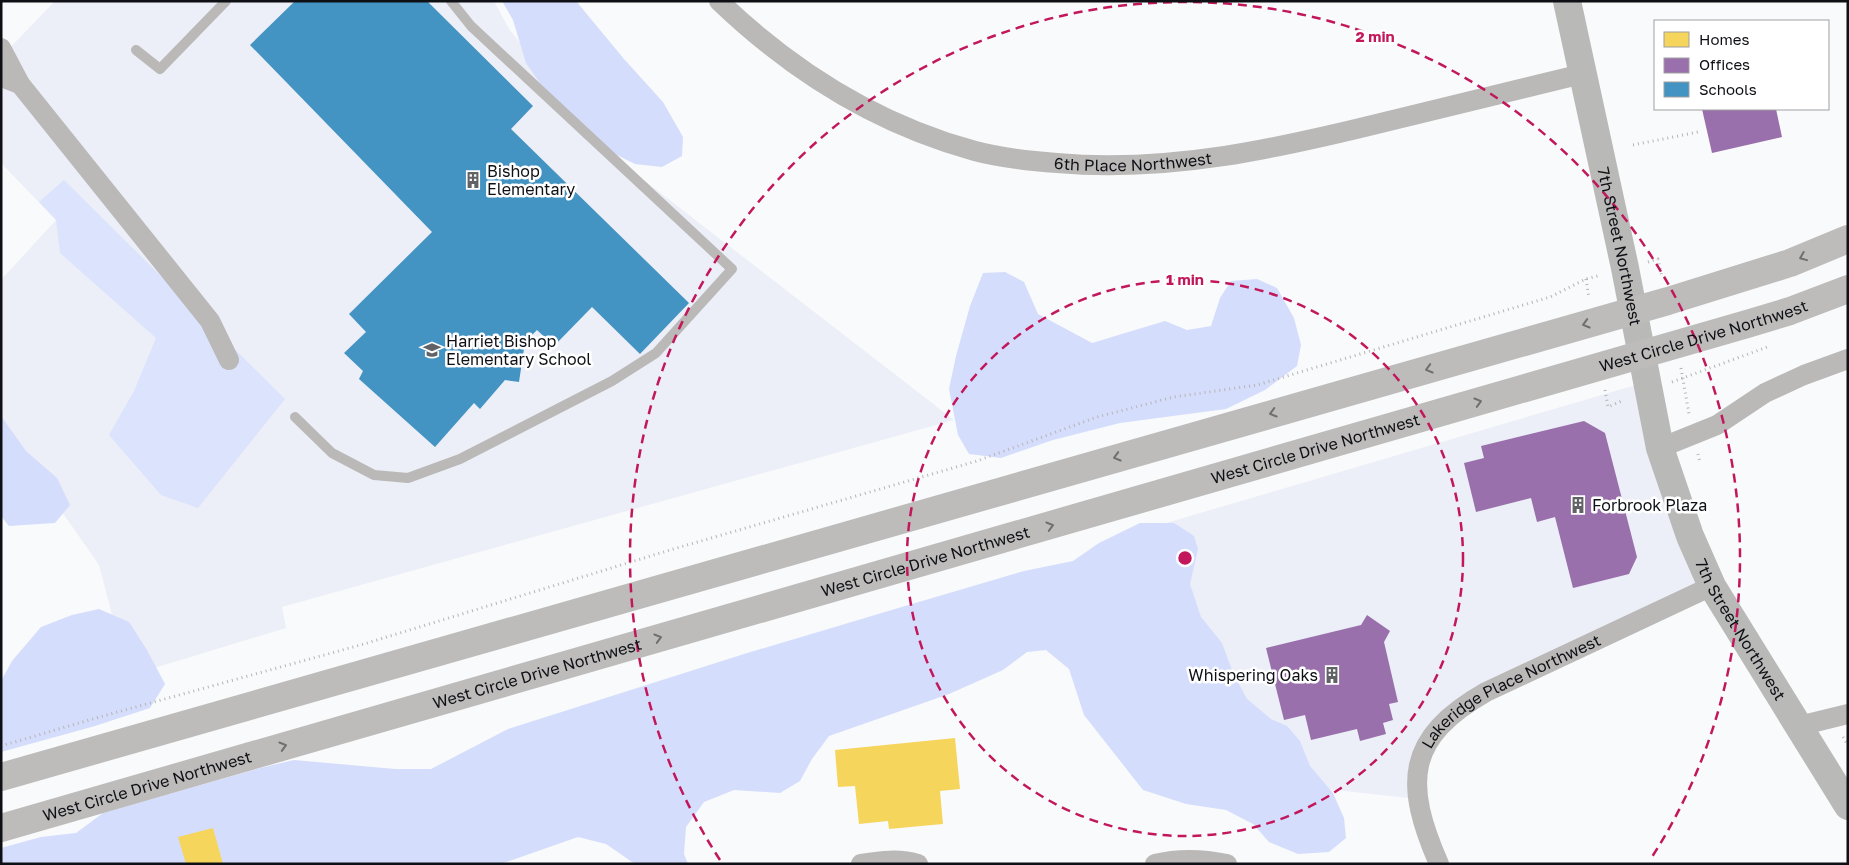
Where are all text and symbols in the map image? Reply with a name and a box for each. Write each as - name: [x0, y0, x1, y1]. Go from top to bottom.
- legend: [1654, 20, 1829, 110]
- text: 2 min: [1355, 27, 1395, 45]
- text: Homes: [1699, 30, 1749, 48]
- text: Offices: [1699, 55, 1750, 73]
- text: Schools: [1699, 80, 1757, 98]
- street label: 6th Place Northwest: [1053, 148, 1213, 175]
- place label: Bishop Elementary: [487, 161, 575, 199]
- street label: 7th Street Northwest: [1593, 165, 1646, 327]
- building icon: Bishop Elementary: [463, 170, 483, 190]
- one-way arrow: [1799, 251, 1808, 262]
- text: 1 min: [1166, 270, 1204, 288]
- street label: West Circle Drive Northwest: [1597, 295, 1810, 376]
- one-way arrow: [1582, 319, 1590, 329]
- place label: Harriet Bishop Elementary School: [446, 331, 591, 369]
- school or university icon: Harriet Bishop Elementary School: [422, 340, 442, 360]
- one-way arrow: [1426, 363, 1434, 373]
- one-way arrow: [1473, 397, 1481, 407]
- one-way arrow: [1268, 407, 1277, 418]
- street label: West Circle Drive Northwest: [1209, 409, 1422, 488]
- one-way arrow: [1113, 452, 1121, 462]
- building icon: Forbrook Plaza: [1568, 495, 1588, 515]
- place label: Forbrook Plaza: [1592, 495, 1707, 515]
- one-way arrow: [1045, 521, 1053, 531]
- street label: West Circle Drive Northwest: [819, 522, 1032, 601]
- centre of rings: [1176, 549, 1194, 567]
- street label: 7th Street Northwest: [1691, 555, 1790, 704]
- street label: Lakeridge Place Northwest: [1417, 630, 1604, 752]
- street label: West Circle Drive Northwest: [430, 634, 644, 713]
- one-way arrow: [654, 634, 662, 644]
- place label: Whispering Oaks: [1188, 665, 1318, 685]
- building icon: Whispering Oaks: [1322, 665, 1342, 685]
- one-way arrow: [279, 742, 287, 752]
- street label: West Circle Drive Northwest: [40, 746, 254, 825]

